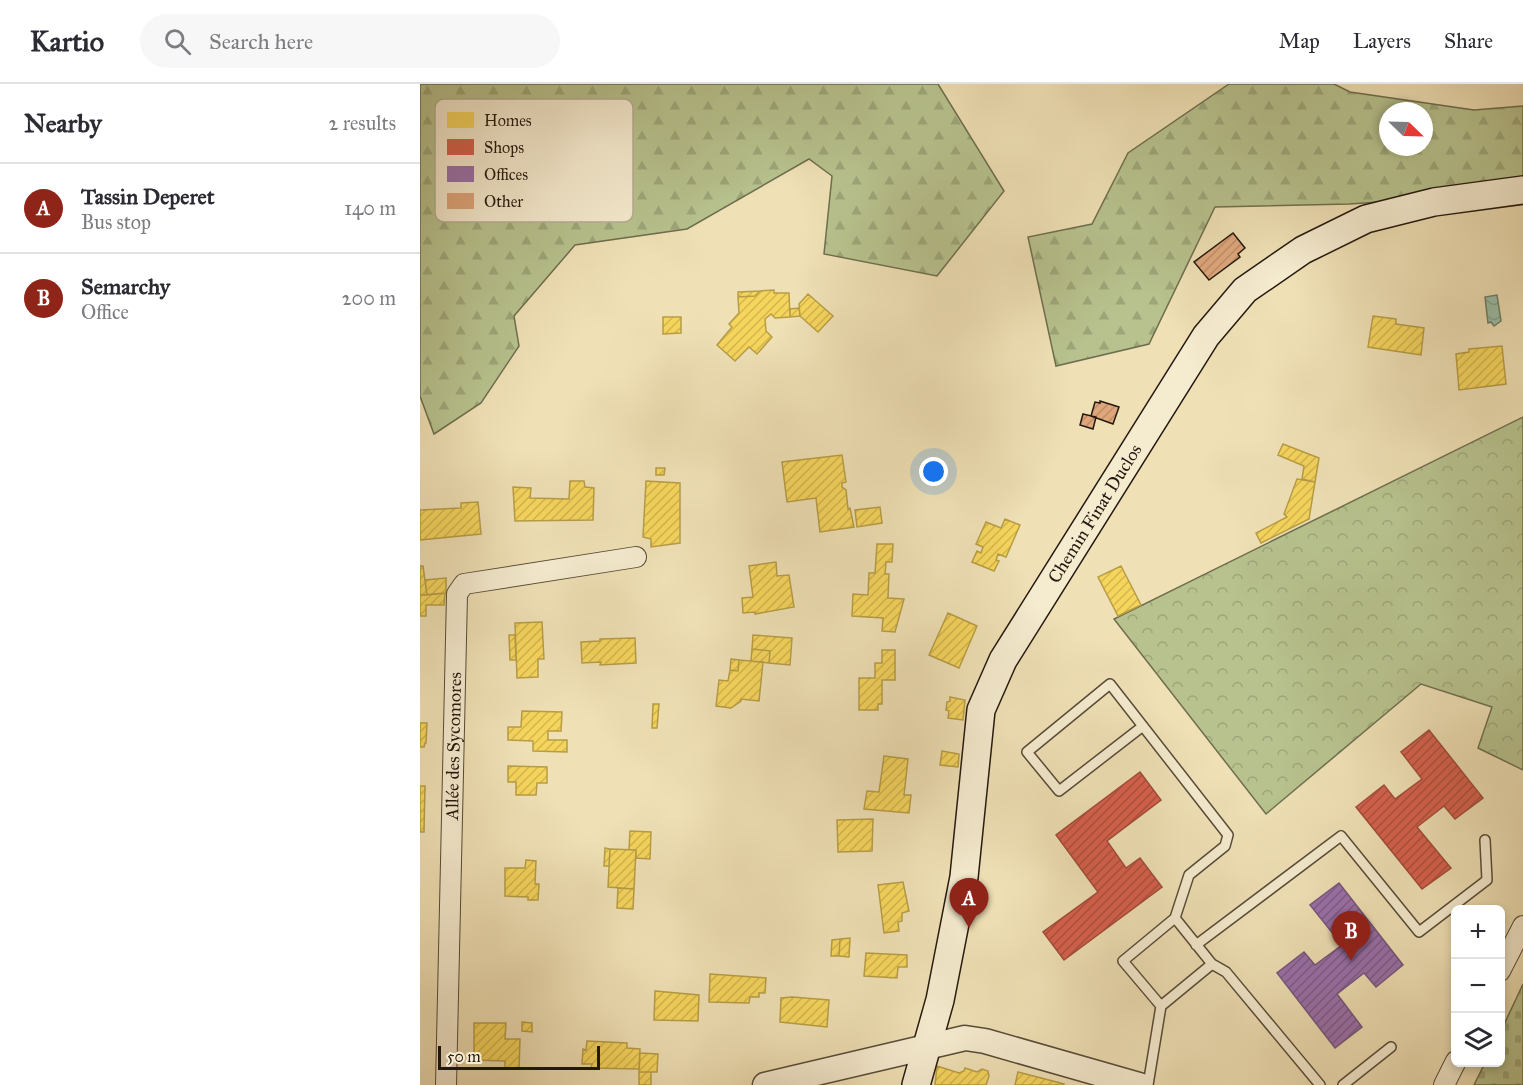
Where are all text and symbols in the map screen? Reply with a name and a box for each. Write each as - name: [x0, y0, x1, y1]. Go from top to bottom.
- search box: [140, 14, 560, 68]
- text: Kartio: [30, 24, 104, 59]
- icon: search: [161, 25, 194, 58]
- text: Search here: [209, 28, 313, 55]
- text: Map: [1279, 28, 1320, 54]
- text: Layers: [1353, 28, 1411, 54]
- text: Share: [1444, 28, 1493, 54]
- legend: [435, 99, 633, 222]
- north arrow: [1379, 102, 1433, 156]
- text: Nearby: [24, 107, 102, 139]
- text: 2 results: [328, 111, 396, 135]
- text: Homes: [484, 111, 532, 130]
- text: Shops: [484, 138, 524, 157]
- text: Offices: [484, 165, 528, 184]
- text: Tassin Deperet: [81, 183, 215, 210]
- text: Other: [484, 192, 523, 211]
- text: A: [37, 196, 50, 220]
- text: 140 m: [344, 196, 396, 220]
- text: Bus stop: [81, 210, 151, 234]
- text: Semarchy: [81, 273, 170, 300]
- text: B: [37, 286, 50, 310]
- text: 200 m: [342, 286, 396, 310]
- text: Office: [81, 300, 129, 324]
- street label: Chemin Finat Duclos: [1043, 440, 1147, 587]
- your location: [919, 457, 948, 486]
- street label: Allée des Sycomores: [441, 672, 466, 821]
- pin: A: [950, 878, 988, 928]
- map controls: [1451, 905, 1505, 1067]
- button: +: [1451, 905, 1505, 959]
- pin: B: [1332, 912, 1370, 961]
- button: −: [1451, 959, 1505, 1013]
- button: layers: [1451, 1013, 1505, 1067]
- scale bar: [438, 1043, 600, 1070]
- text: 50 m: [447, 1047, 481, 1066]

